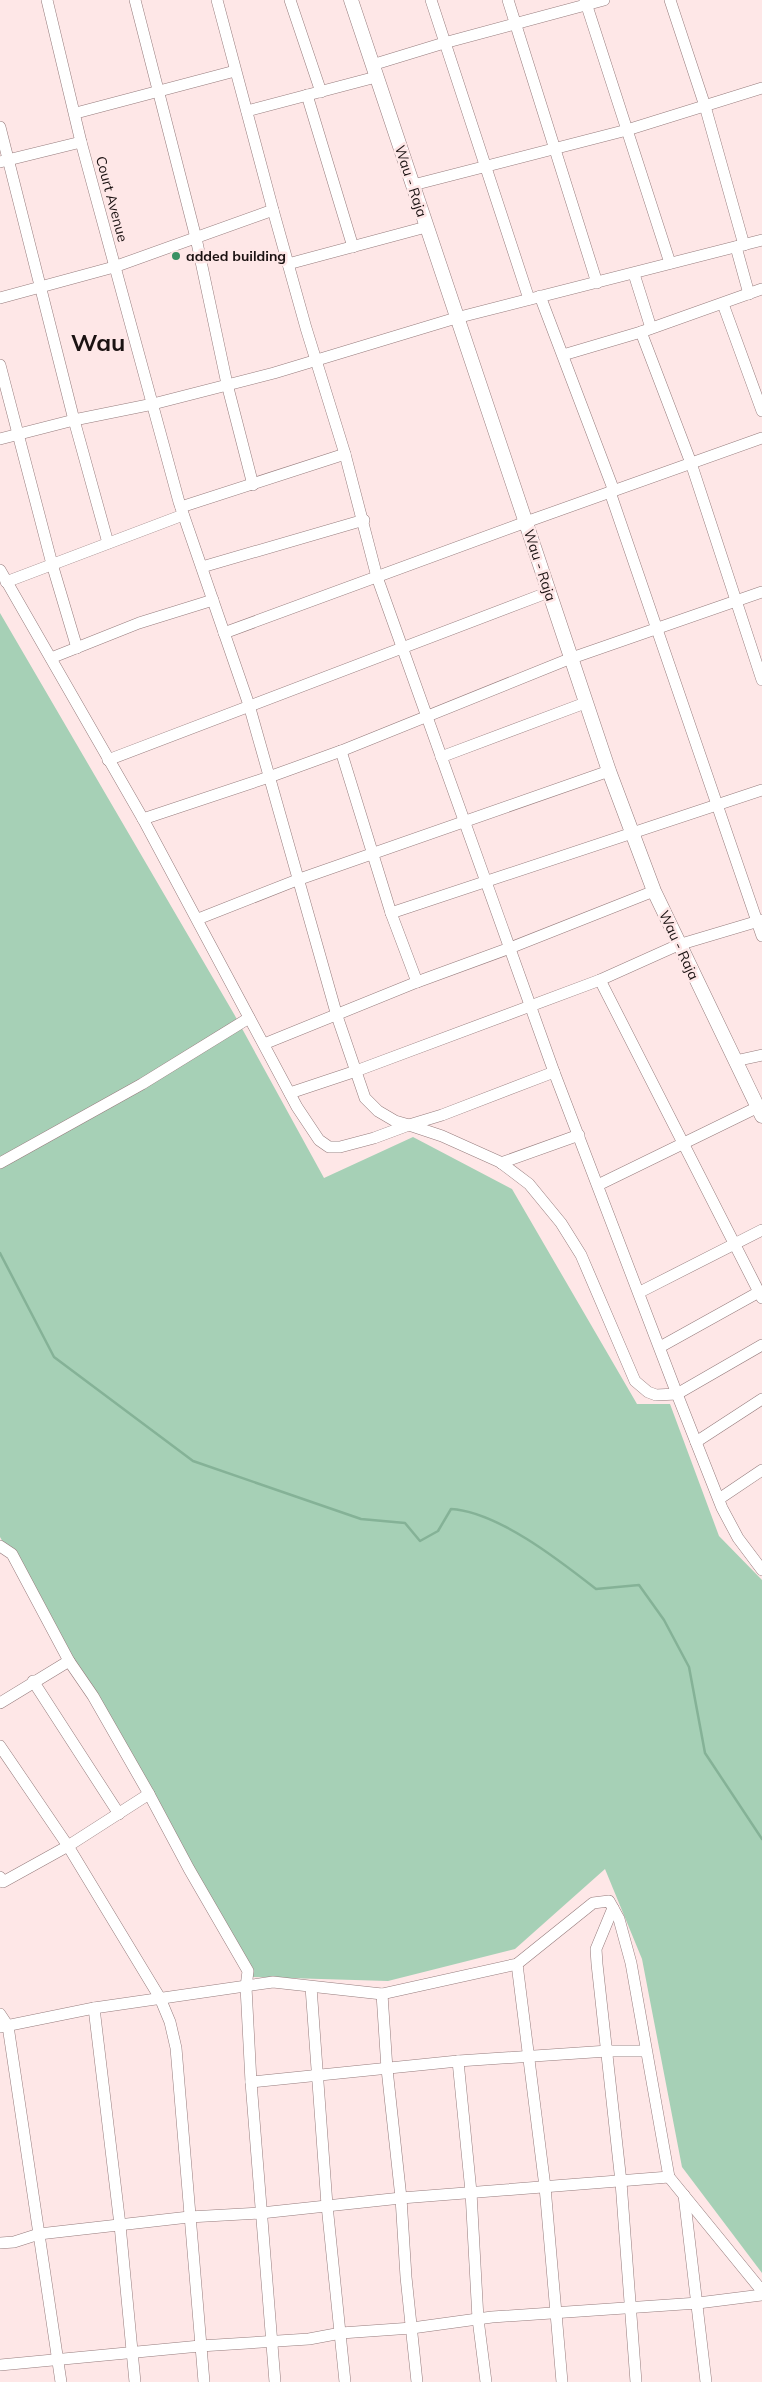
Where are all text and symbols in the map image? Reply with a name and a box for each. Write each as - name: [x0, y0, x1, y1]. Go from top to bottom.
- street label: Wau - Raja: [391, 143, 431, 219]
- street label: Court Avenue: [92, 154, 132, 244]
- place label: added building: [186, 247, 286, 265]
- marker: added building: [170, 250, 182, 262]
- district label: Wau: [71, 327, 125, 357]
- street label: Wau - Raja: [520, 527, 560, 603]
- street label: Wau - Raja: [655, 908, 703, 982]

